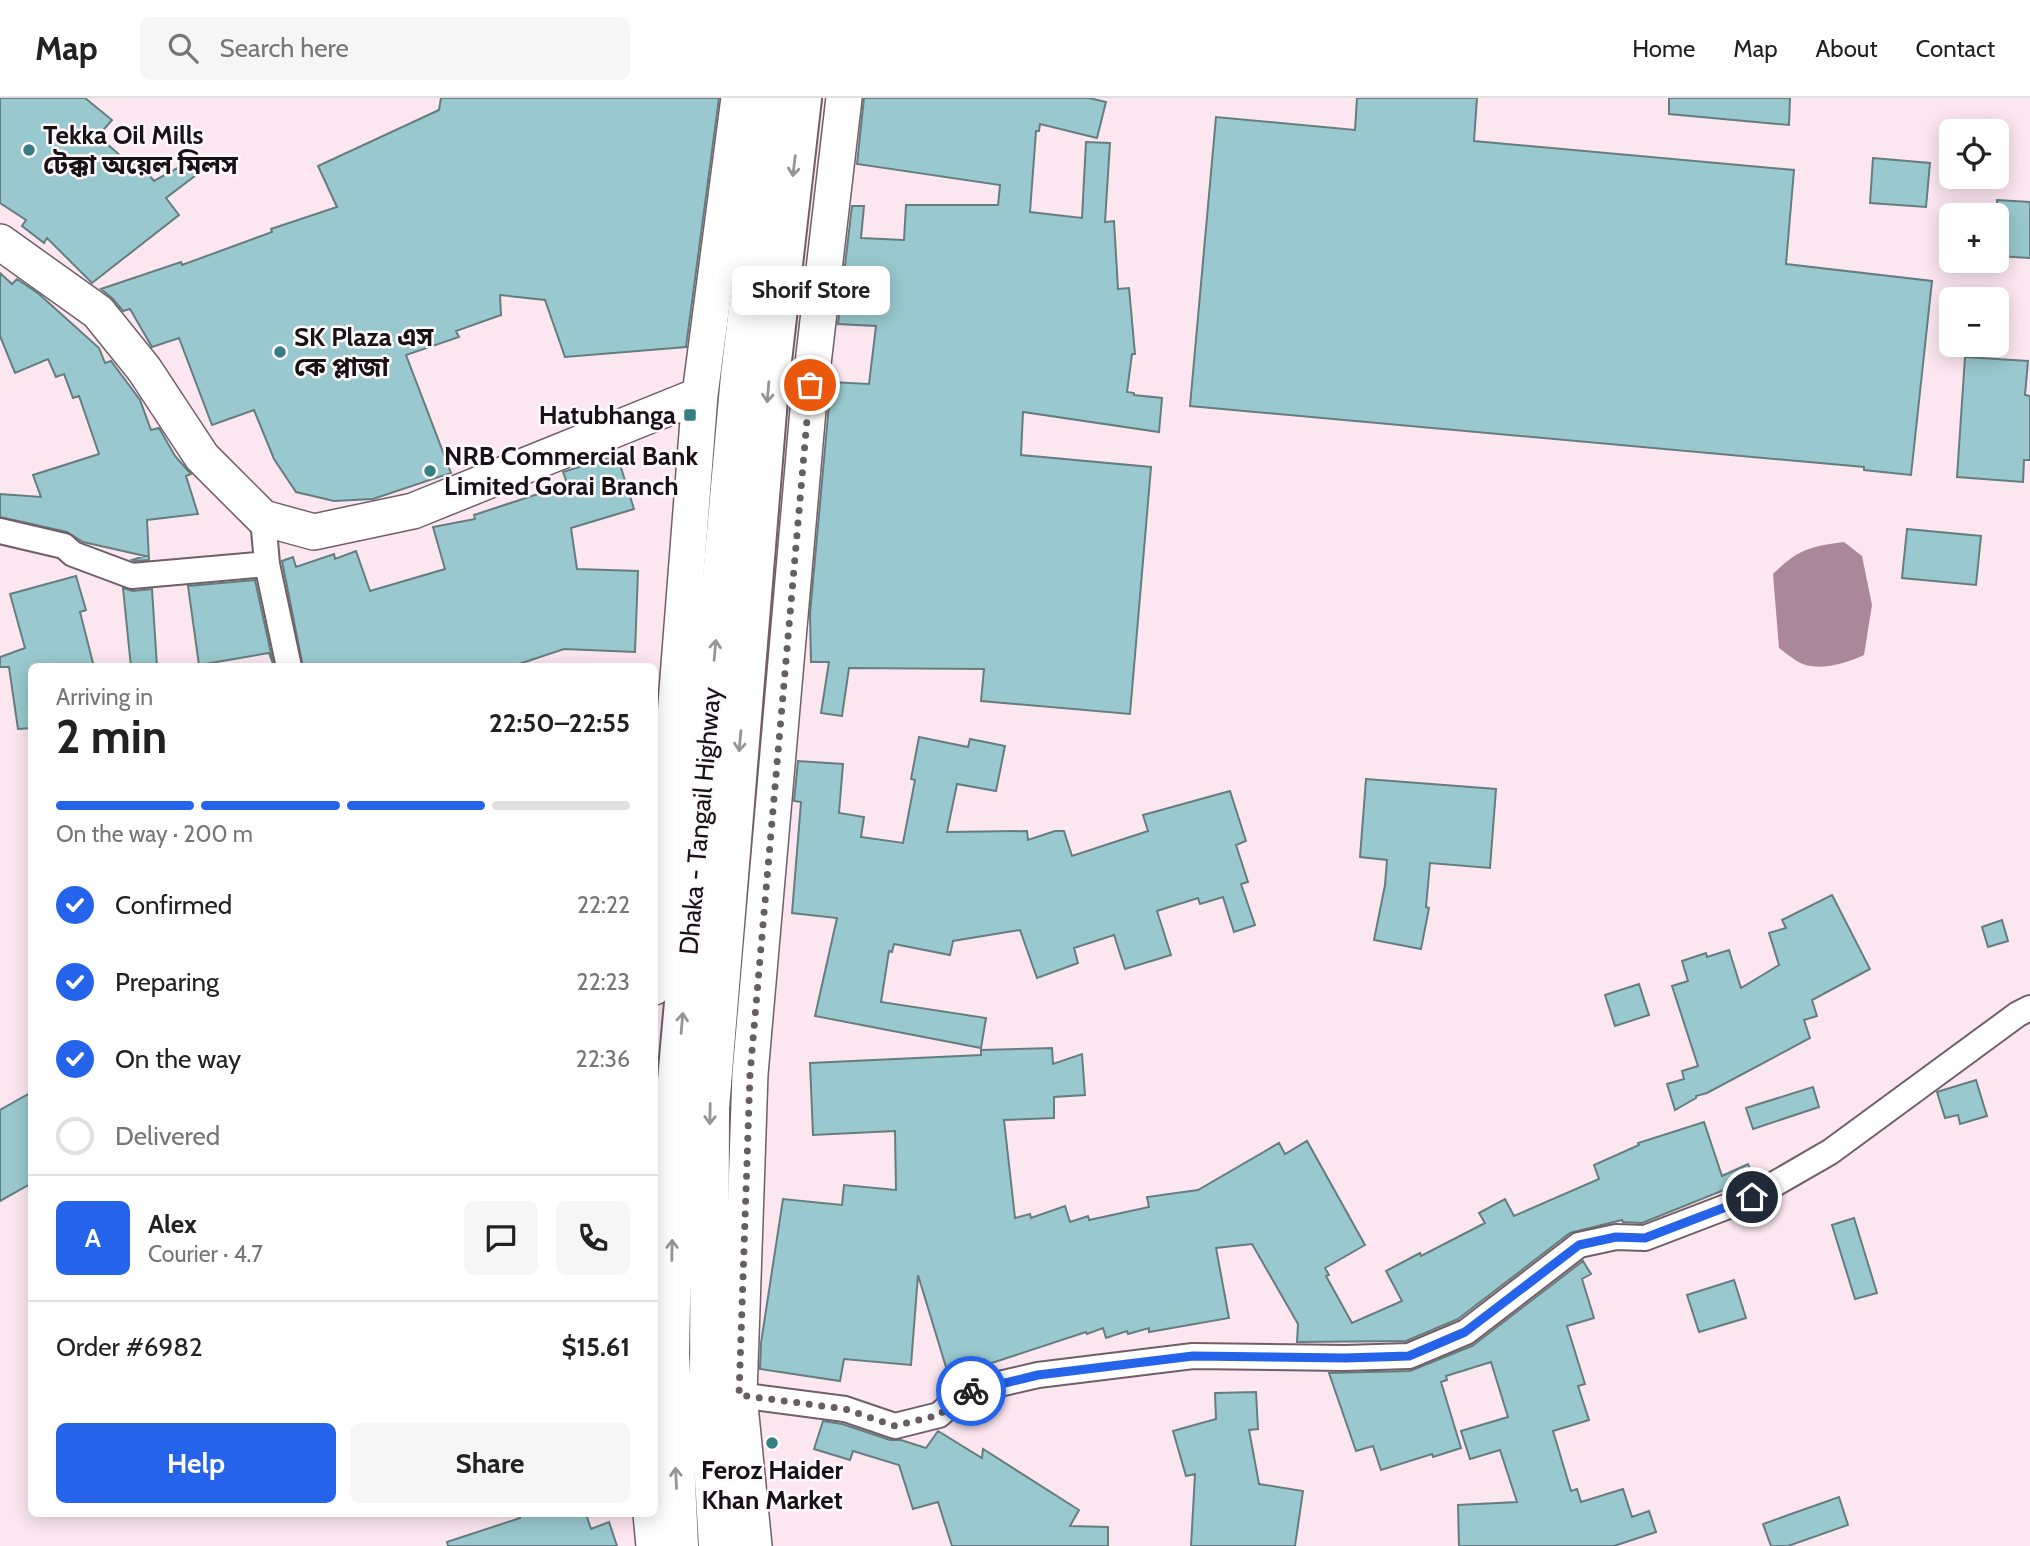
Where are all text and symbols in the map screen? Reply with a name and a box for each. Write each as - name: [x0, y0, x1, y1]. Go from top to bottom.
- search box: [140, 17, 630, 80]
- text: Map: [35, 28, 98, 68]
- icon: search: [164, 29, 202, 67]
- text: Search here: [220, 32, 349, 64]
- text: Home: [1632, 34, 1695, 63]
- text: Map: [1733, 34, 1778, 63]
- text: About: [1816, 34, 1878, 63]
- text: Contact: [1916, 34, 1995, 63]
- place label: Tekka Oil Mills টেক্কা অয়েল মিলস: [43, 119, 238, 181]
- map controls: [1939, 119, 2009, 357]
- button: locate: [1939, 119, 2009, 189]
- marker: Tekka Oil Mills টেক্কা অয়েল মিলস: [21, 142, 37, 158]
- one-way arrow: [788, 154, 801, 177]
- button: +: [1939, 203, 2009, 273]
- callout: Shorif Store: [731, 266, 889, 315]
- text: Shorif Store: [752, 276, 870, 304]
- button: −: [1939, 287, 2009, 357]
- place label: SK Plaza এস কে প্লাজা: [294, 321, 434, 383]
- marker: SK Plaza এস কে প্লাজা: [272, 344, 288, 360]
- pin: [780, 355, 840, 415]
- icon: bag: [791, 366, 829, 404]
- one-way arrow: [762, 380, 775, 403]
- place label: Hatubhanga: [539, 399, 676, 431]
- marker: Hatubhanga: [682, 407, 698, 423]
- place label: NRB Commercial Bank Limited Gorai Branch: [444, 440, 698, 502]
- marker: NRB Commercial Bank Limited Gorai Branch: [422, 463, 438, 479]
- one-way arrow: [709, 640, 722, 662]
- text: Arriving in: [56, 683, 153, 711]
- street label: Dhaka - Tangail Highway: [672, 686, 728, 956]
- text: 22:50–22:55: [489, 707, 630, 739]
- text: 2 min: [56, 709, 167, 765]
- one-way arrow: [733, 729, 746, 751]
- text: On the way · 200 m: [56, 820, 253, 848]
- icon: check: [56, 886, 94, 924]
- text: Confirmed: [115, 889, 232, 921]
- text: 22:22: [577, 891, 630, 919]
- icon: check: [56, 963, 94, 1001]
- text: Preparing: [115, 966, 219, 998]
- text: 22:23: [577, 968, 630, 996]
- one-way arrow: [676, 1013, 689, 1035]
- icon: check: [56, 1040, 94, 1078]
- text: On the way: [115, 1043, 241, 1075]
- text: 22:36: [576, 1045, 630, 1073]
- one-way arrow: [703, 1102, 717, 1125]
- text: Delivered: [115, 1120, 220, 1152]
- pin: [1722, 1167, 1782, 1227]
- icon: home: [1733, 1178, 1771, 1216]
- button: chat: [464, 1201, 538, 1275]
- button: phone: [556, 1201, 630, 1275]
- text: Alex: [148, 1208, 197, 1240]
- text: A: [85, 1222, 101, 1254]
- one-way arrow: [665, 1239, 679, 1262]
- text: Courier · 4.7: [148, 1240, 263, 1268]
- text: Order #6982: [56, 1331, 203, 1363]
- text: $15.61: [561, 1331, 630, 1363]
- courier: [936, 1356, 1006, 1426]
- icon: bike: [952, 1372, 990, 1410]
- button: Help: [56, 1423, 336, 1503]
- button: Share: [350, 1423, 630, 1503]
- marker: Feroz Haider Khan Market: [764, 1435, 780, 1451]
- place label: Feroz Haider Khan Market: [701, 1454, 843, 1516]
- one-way arrow: [669, 1467, 682, 1490]

